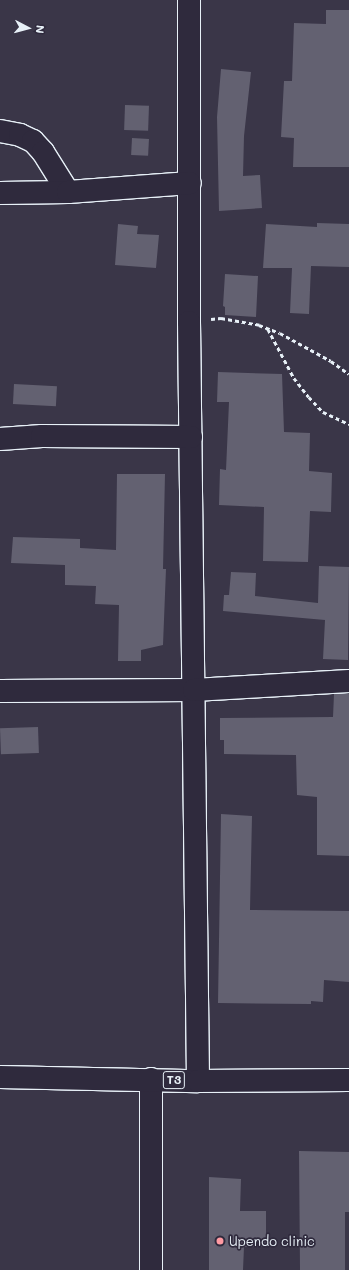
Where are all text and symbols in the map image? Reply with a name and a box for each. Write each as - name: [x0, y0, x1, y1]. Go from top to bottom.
- north arrow: [8, 8, 48, 48]
- text: N: [33, 24, 48, 34]
- road number: T3: [162, 1070, 186, 1090]
- place label: Upendo clinic: [229, 1233, 315, 1249]
- marker: Upendo clinic: [214, 1235, 226, 1247]

